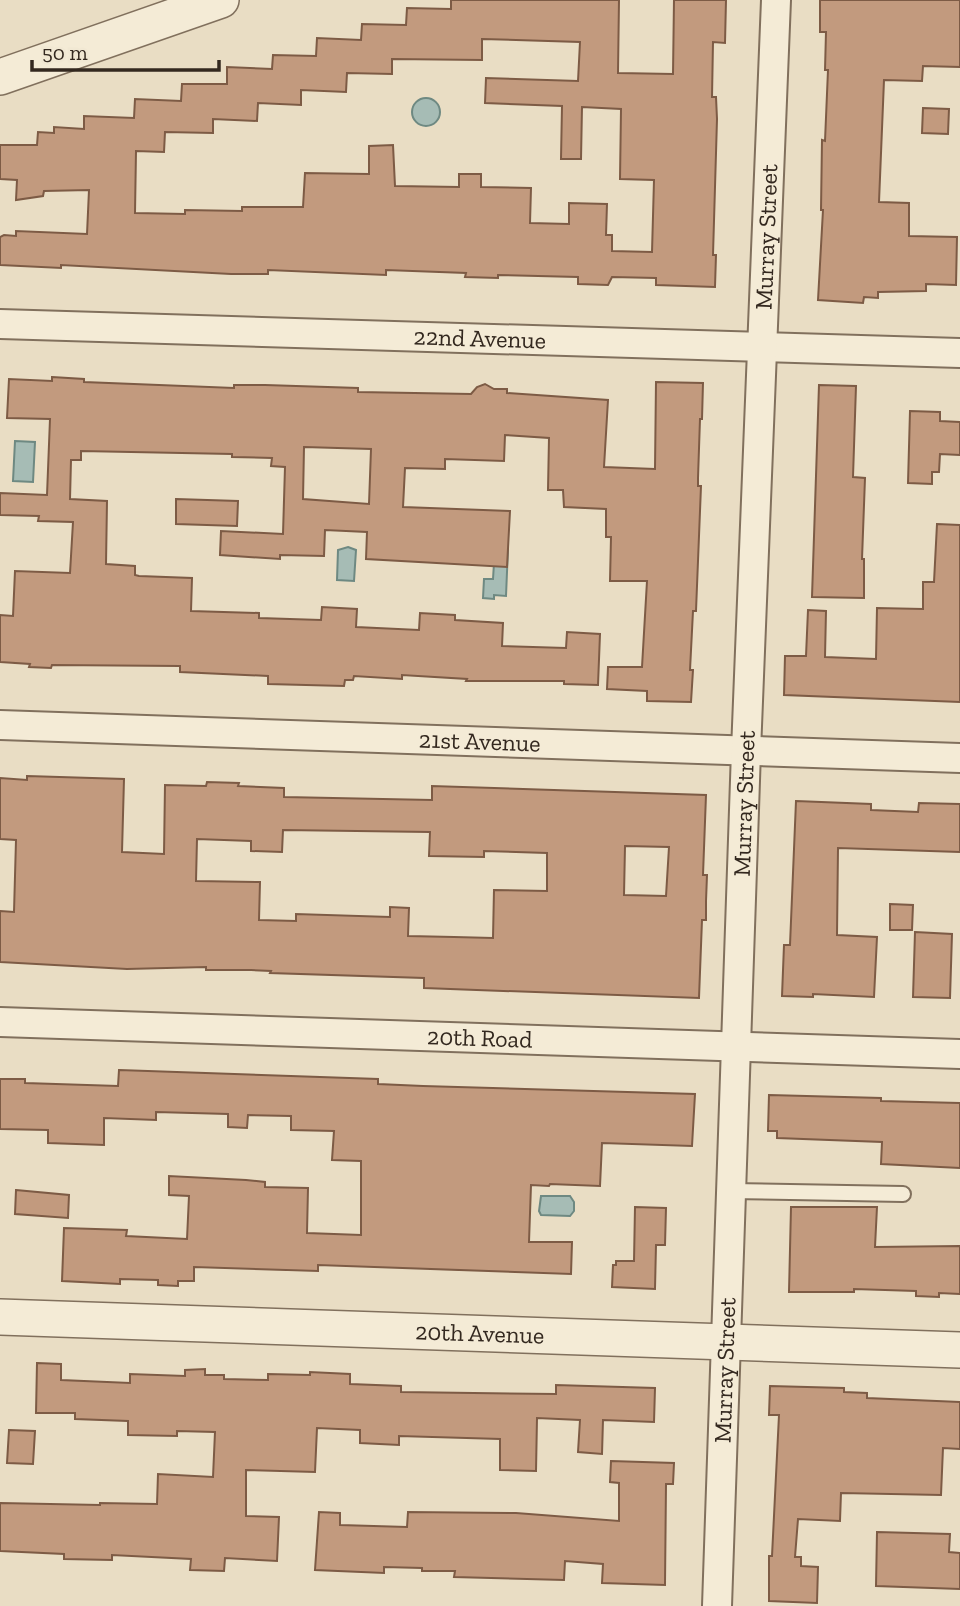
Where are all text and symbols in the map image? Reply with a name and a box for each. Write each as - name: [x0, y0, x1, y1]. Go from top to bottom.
- scale bar: [32, 28, 219, 72]
- text: 50 m: [42, 40, 88, 65]
- street label: Murray Street: [749, 163, 783, 310]
- street label: 22nd Avenue: [413, 321, 546, 354]
- street label: 21st Avenue: [418, 724, 541, 758]
- street label: Murray Street: [727, 730, 761, 877]
- street label: 20th Road: [427, 1021, 533, 1054]
- street label: Murray Street: [708, 1297, 741, 1444]
- street label: 20th Avenue: [415, 1316, 545, 1350]

